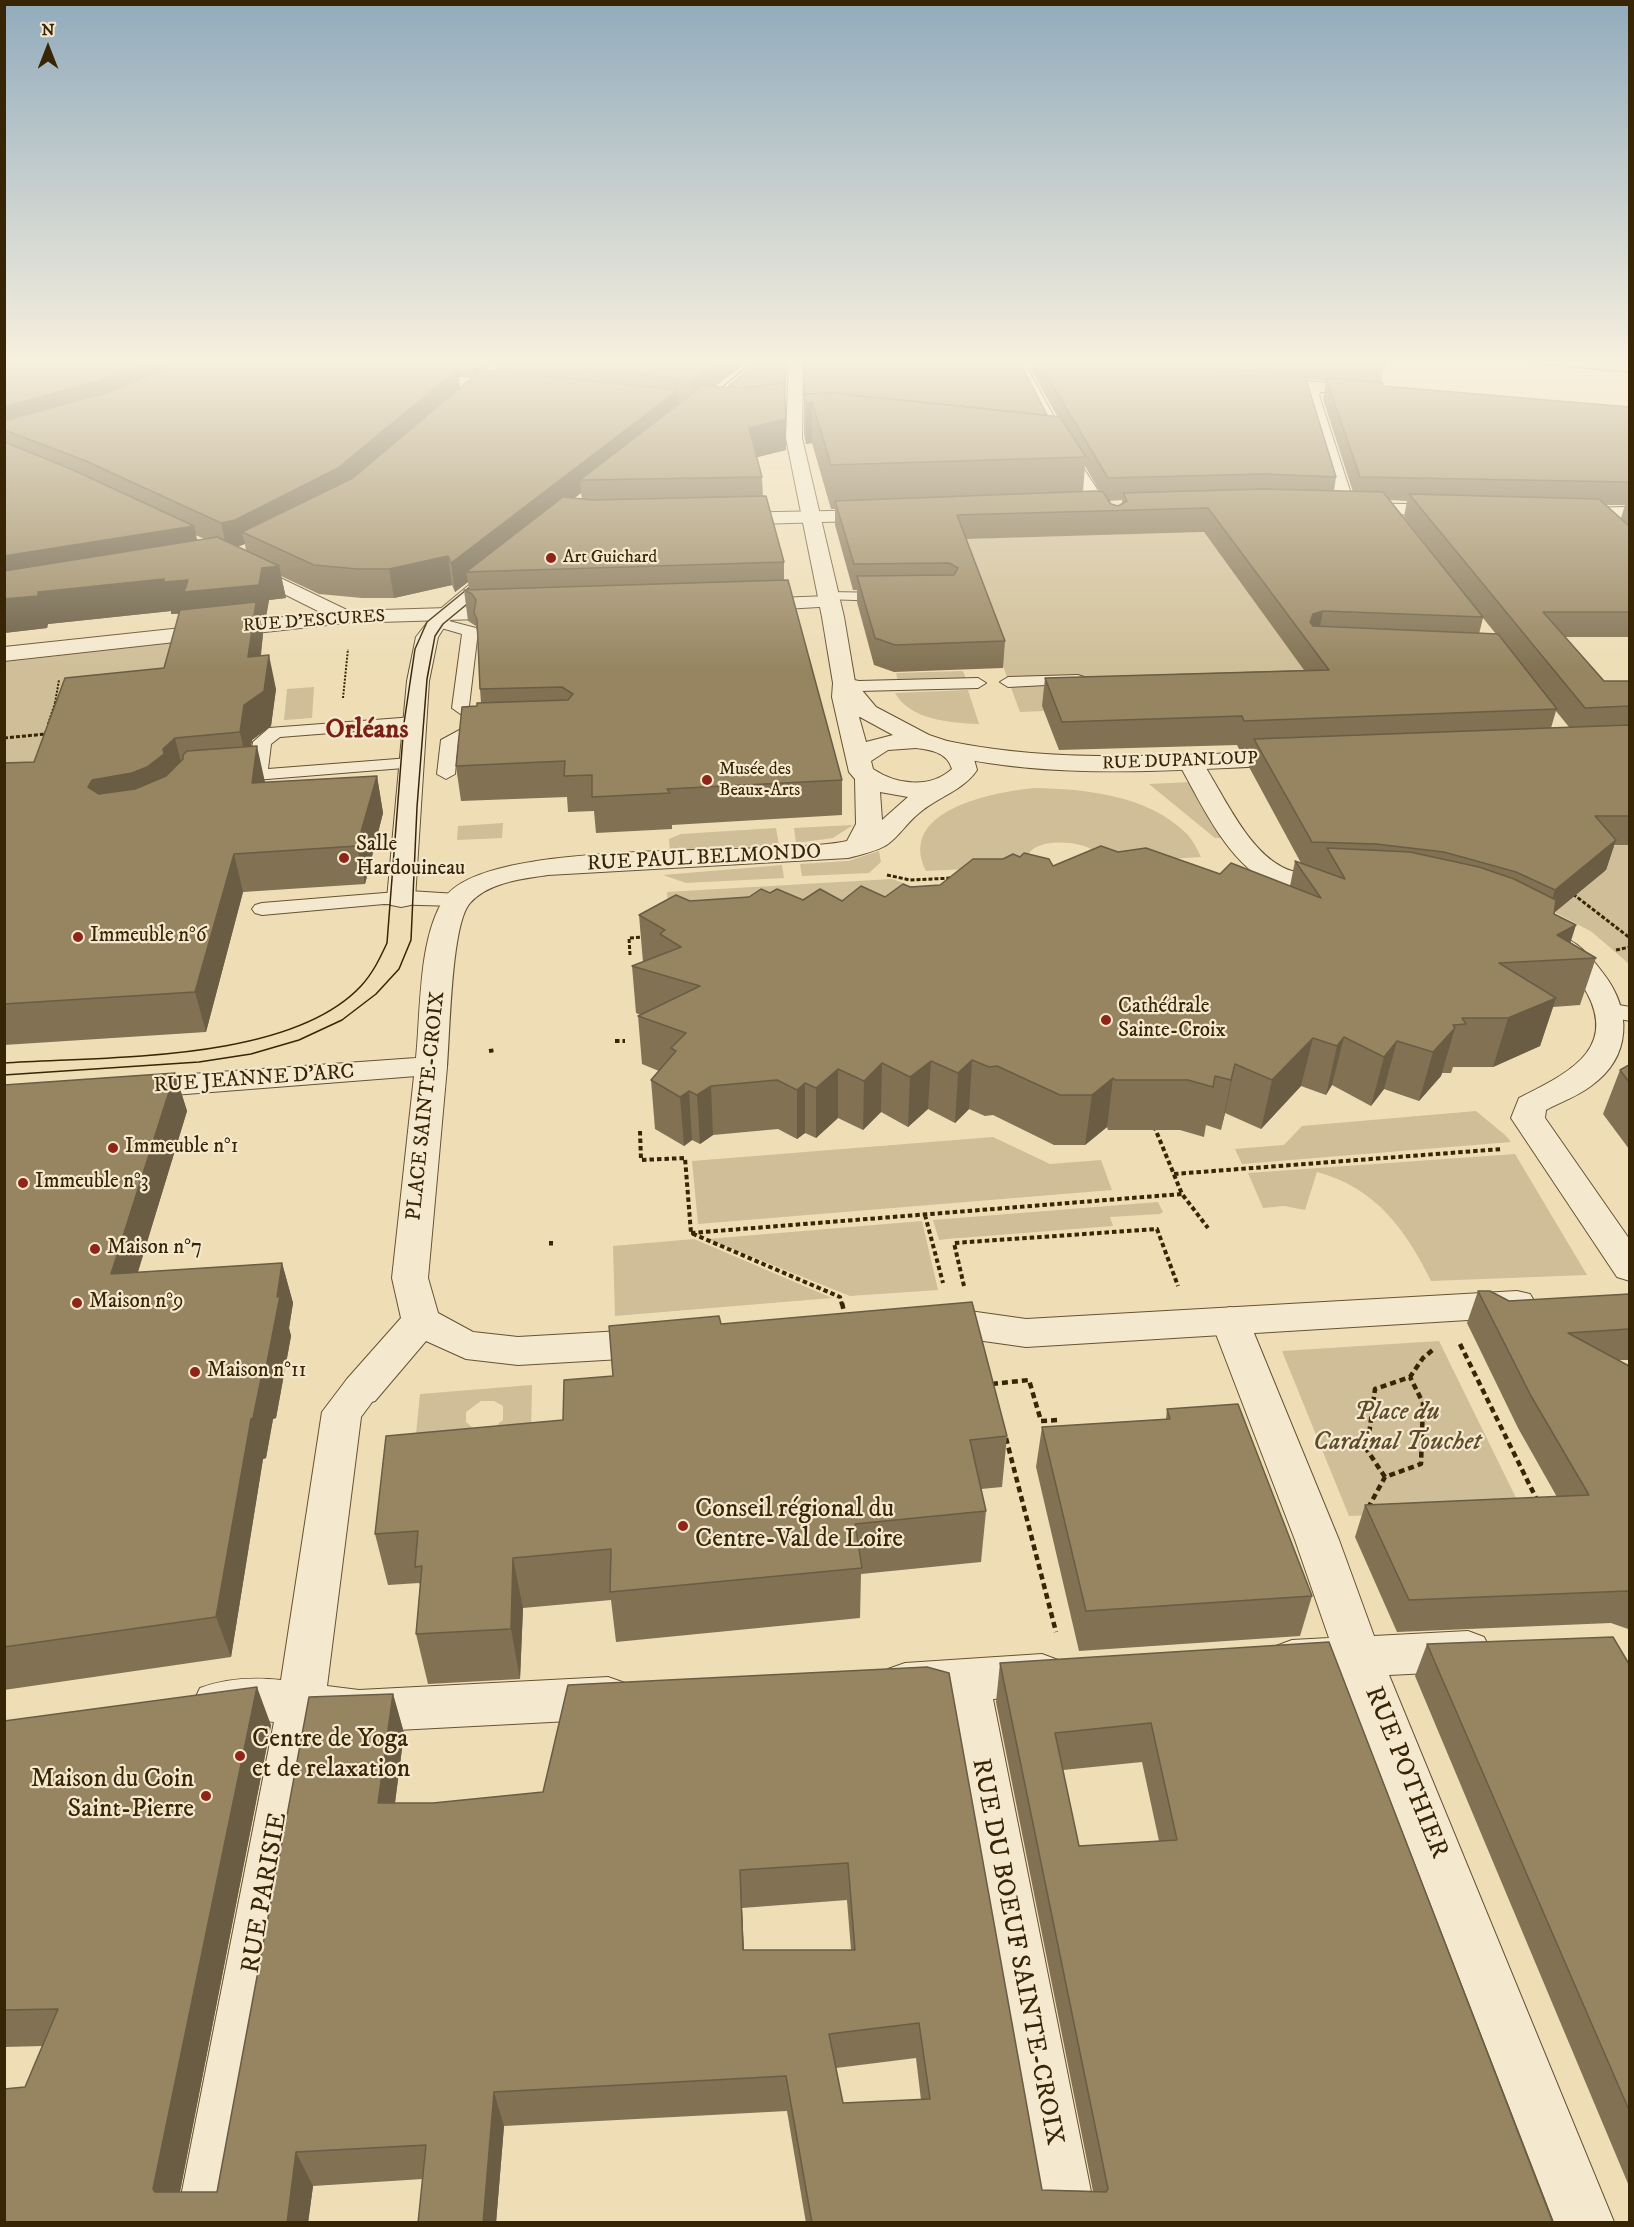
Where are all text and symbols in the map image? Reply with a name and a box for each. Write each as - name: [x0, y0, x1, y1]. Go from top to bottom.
- north arrow: [18, 18, 78, 78]
- text: N: [41, 20, 55, 40]
- place label: Art Guichard: [563, 547, 657, 569]
- marker: Art Guichard: [544, 551, 558, 565]
- street label: RUE D'ESCURES: [242, 606, 386, 638]
- district label: Orléans: [326, 715, 408, 747]
- street label: RUE DUPANLOUP: [1102, 748, 1258, 776]
- place label: Musée des Beaux-Arts: [719, 759, 800, 802]
- marker: Musée des Beaux-Arts: [700, 773, 714, 787]
- place label: Salle Hardouineau: [356, 833, 465, 883]
- street label: RUE PAUL BELMONDO: [586, 840, 822, 878]
- marker: Salle Hardouineau: [337, 851, 351, 865]
- place label: Immeuble n°6: [90, 924, 207, 950]
- marker: Immeuble n°6: [71, 930, 85, 944]
- street label: PLACE SAINTE-CROIX: [402, 990, 452, 1222]
- place label: Cathédrale Sainte-Croix: [1118, 995, 1226, 1045]
- marker: Cathédrale Sainte-Croix: [1099, 1013, 1113, 1027]
- street label: RUE JEANNE D'ARC: [153, 1060, 355, 1100]
- place label: Immeuble n°1: [125, 1135, 239, 1161]
- marker: Immeuble n°1: [106, 1141, 120, 1155]
- place label: Immeuble n°3: [35, 1170, 149, 1196]
- marker: Immeuble n°3: [16, 1176, 30, 1190]
- place label: Maison n°7: [107, 1236, 202, 1262]
- marker: Maison n°7: [88, 1242, 102, 1256]
- place label: Maison n°9: [89, 1290, 183, 1316]
- marker: Maison n°9: [70, 1296, 84, 1310]
- place label: Maison n°11: [207, 1359, 306, 1385]
- marker: Maison n°11: [188, 1365, 202, 1379]
- park label: Place du Cardinal Touchet: [1313, 1398, 1481, 1460]
- place label: Conseil régional du Centre-Val de Loire: [695, 1495, 903, 1556]
- marker: Conseil régional du Centre-Val de Loire: [676, 1519, 690, 1533]
- street label: RUE POTHIER: [1356, 1683, 1454, 1863]
- place label: Centre de Yoga et de relaxation: [252, 1725, 410, 1786]
- marker: Centre de Yoga et de relaxation: [233, 1749, 247, 1763]
- street label: RUE DU BOEUF SAINTE-CROIX: [963, 1756, 1069, 2148]
- place label: Maison du Coin Saint-Pierre: [31, 1765, 194, 1826]
- marker: Maison du Coin Saint-Pierre: [199, 1789, 213, 1803]
- street label: RUE PARISIE: [237, 1810, 295, 1976]

